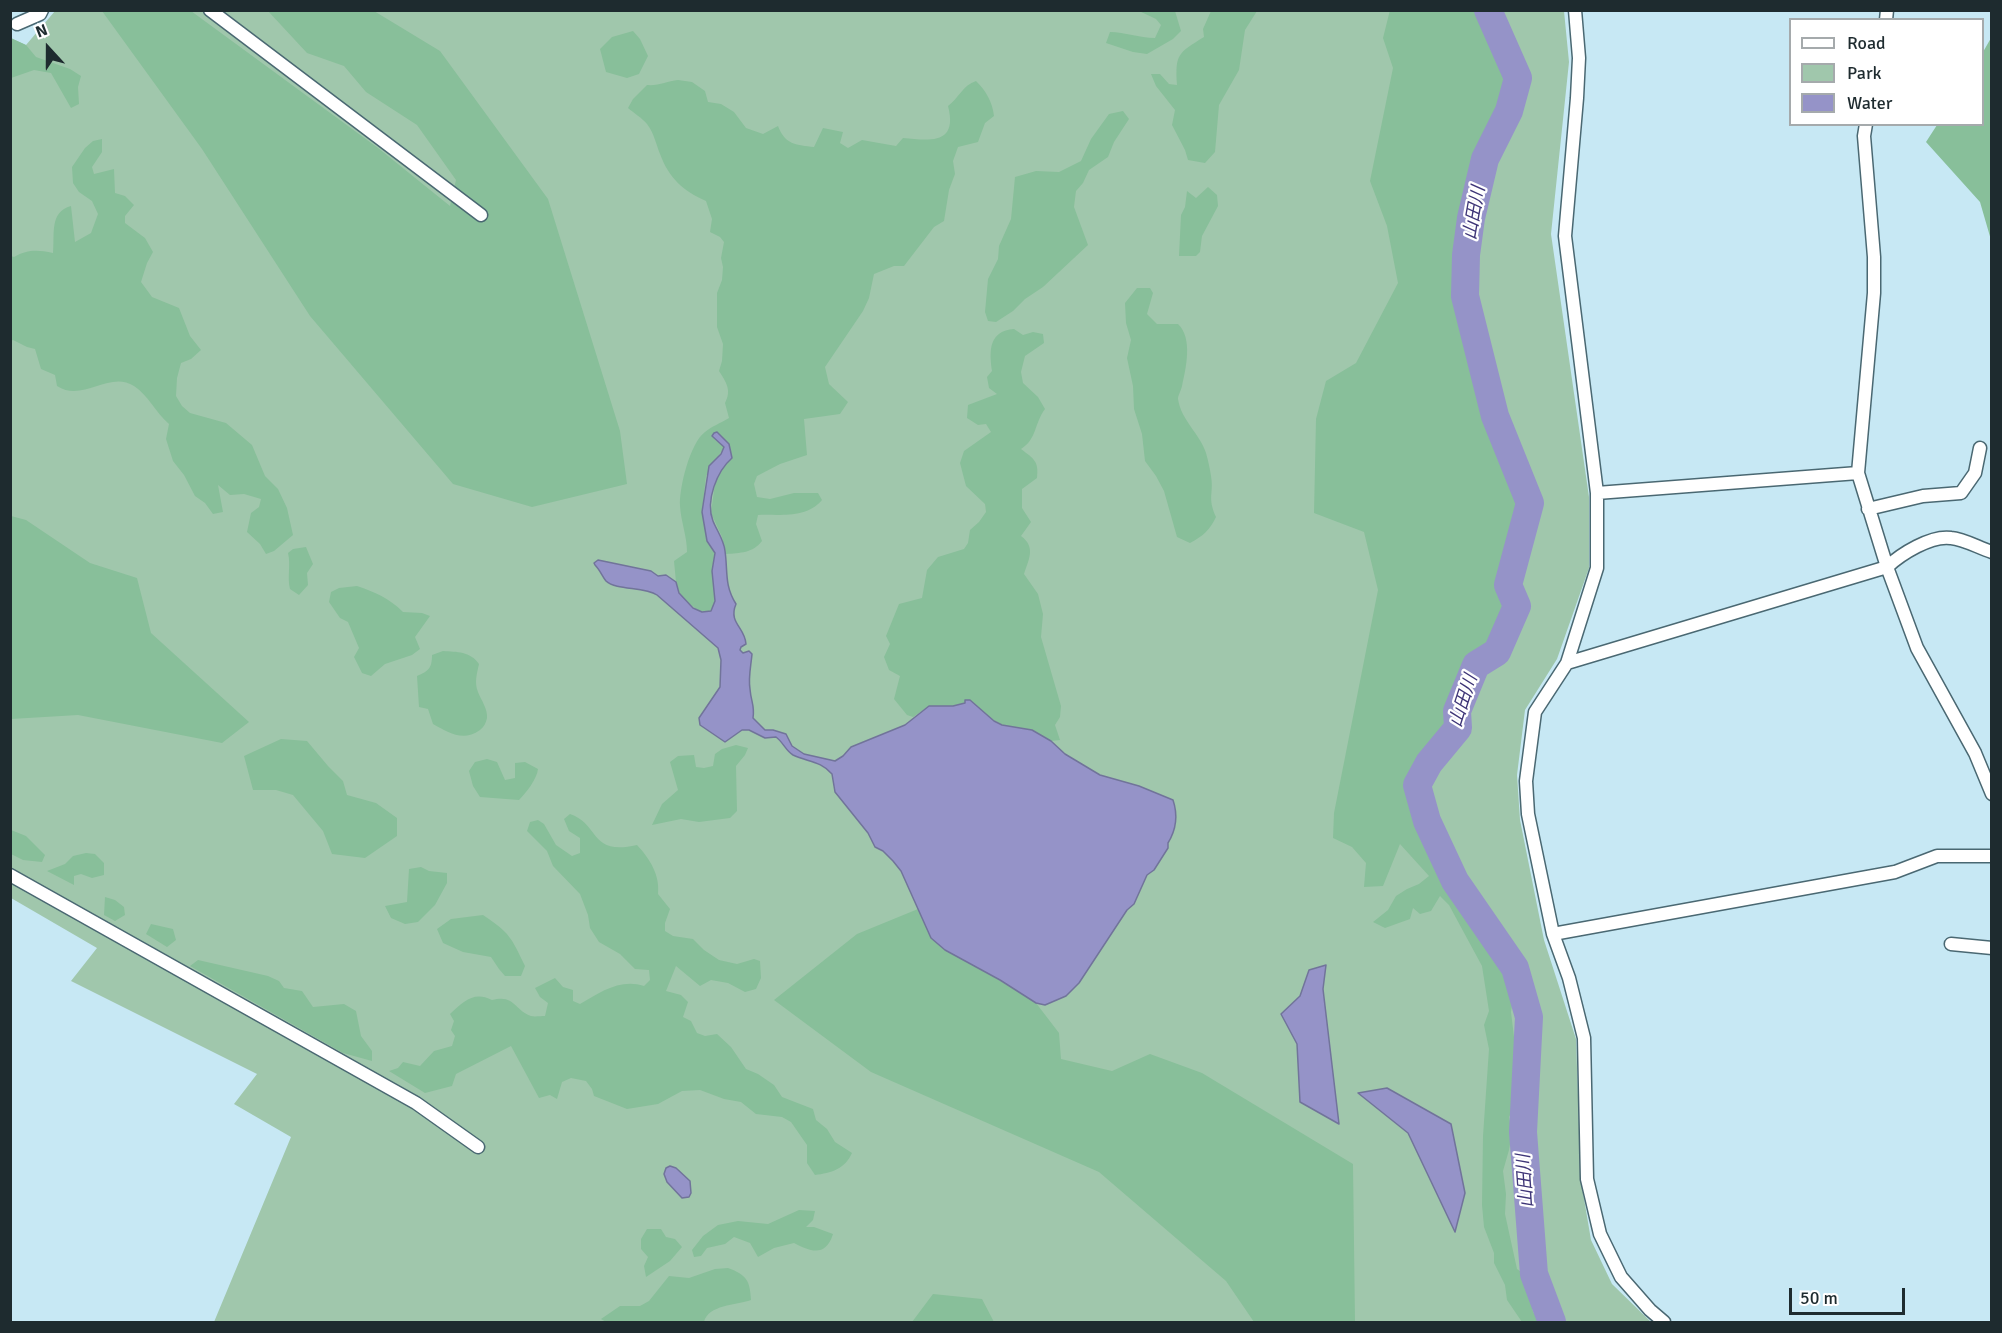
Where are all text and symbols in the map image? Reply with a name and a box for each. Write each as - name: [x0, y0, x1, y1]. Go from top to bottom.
- north arrow: [18, 18, 78, 78]
- legend: [1789, 18, 1984, 126]
- text: N: [33, 20, 50, 43]
- text: Road: [1847, 32, 1886, 54]
- text: Park: [1847, 62, 1882, 84]
- text: Water: [1847, 92, 1892, 114]
- water label: 山田川: [1460, 185, 1490, 241]
- water label: 山田川: [1445, 672, 1483, 730]
- water label: 山田川: [1513, 1153, 1539, 1209]
- scale bar: [1792, 1276, 1908, 1314]
- text: 50 m: [1800, 1287, 1838, 1309]

